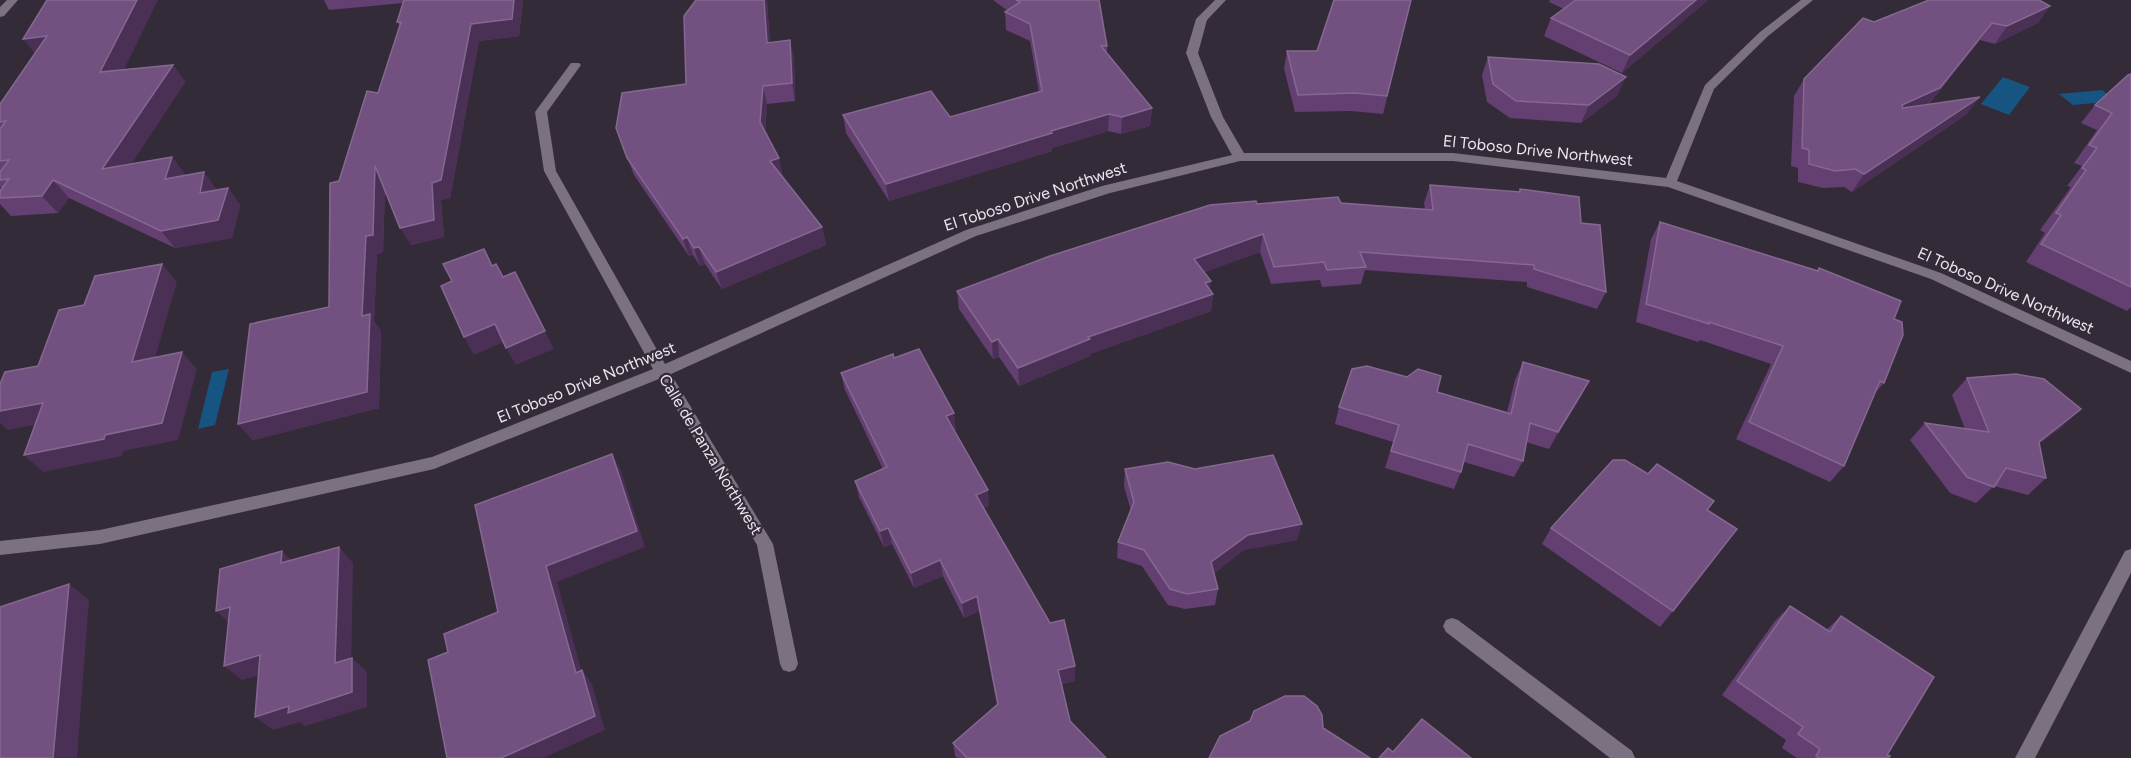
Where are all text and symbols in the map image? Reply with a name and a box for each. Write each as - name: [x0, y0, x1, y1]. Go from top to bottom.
- street label: El Toboso Drive Northwest: [1442, 131, 1634, 170]
- street label: El Toboso Drive Northwest: [941, 158, 1129, 235]
- street label: El Toboso Drive Northwest: [1915, 243, 2097, 338]
- street label: El Toboso Drive Northwest: [494, 338, 678, 427]
- street label: Calle de Panza Northwest: [655, 370, 766, 538]

